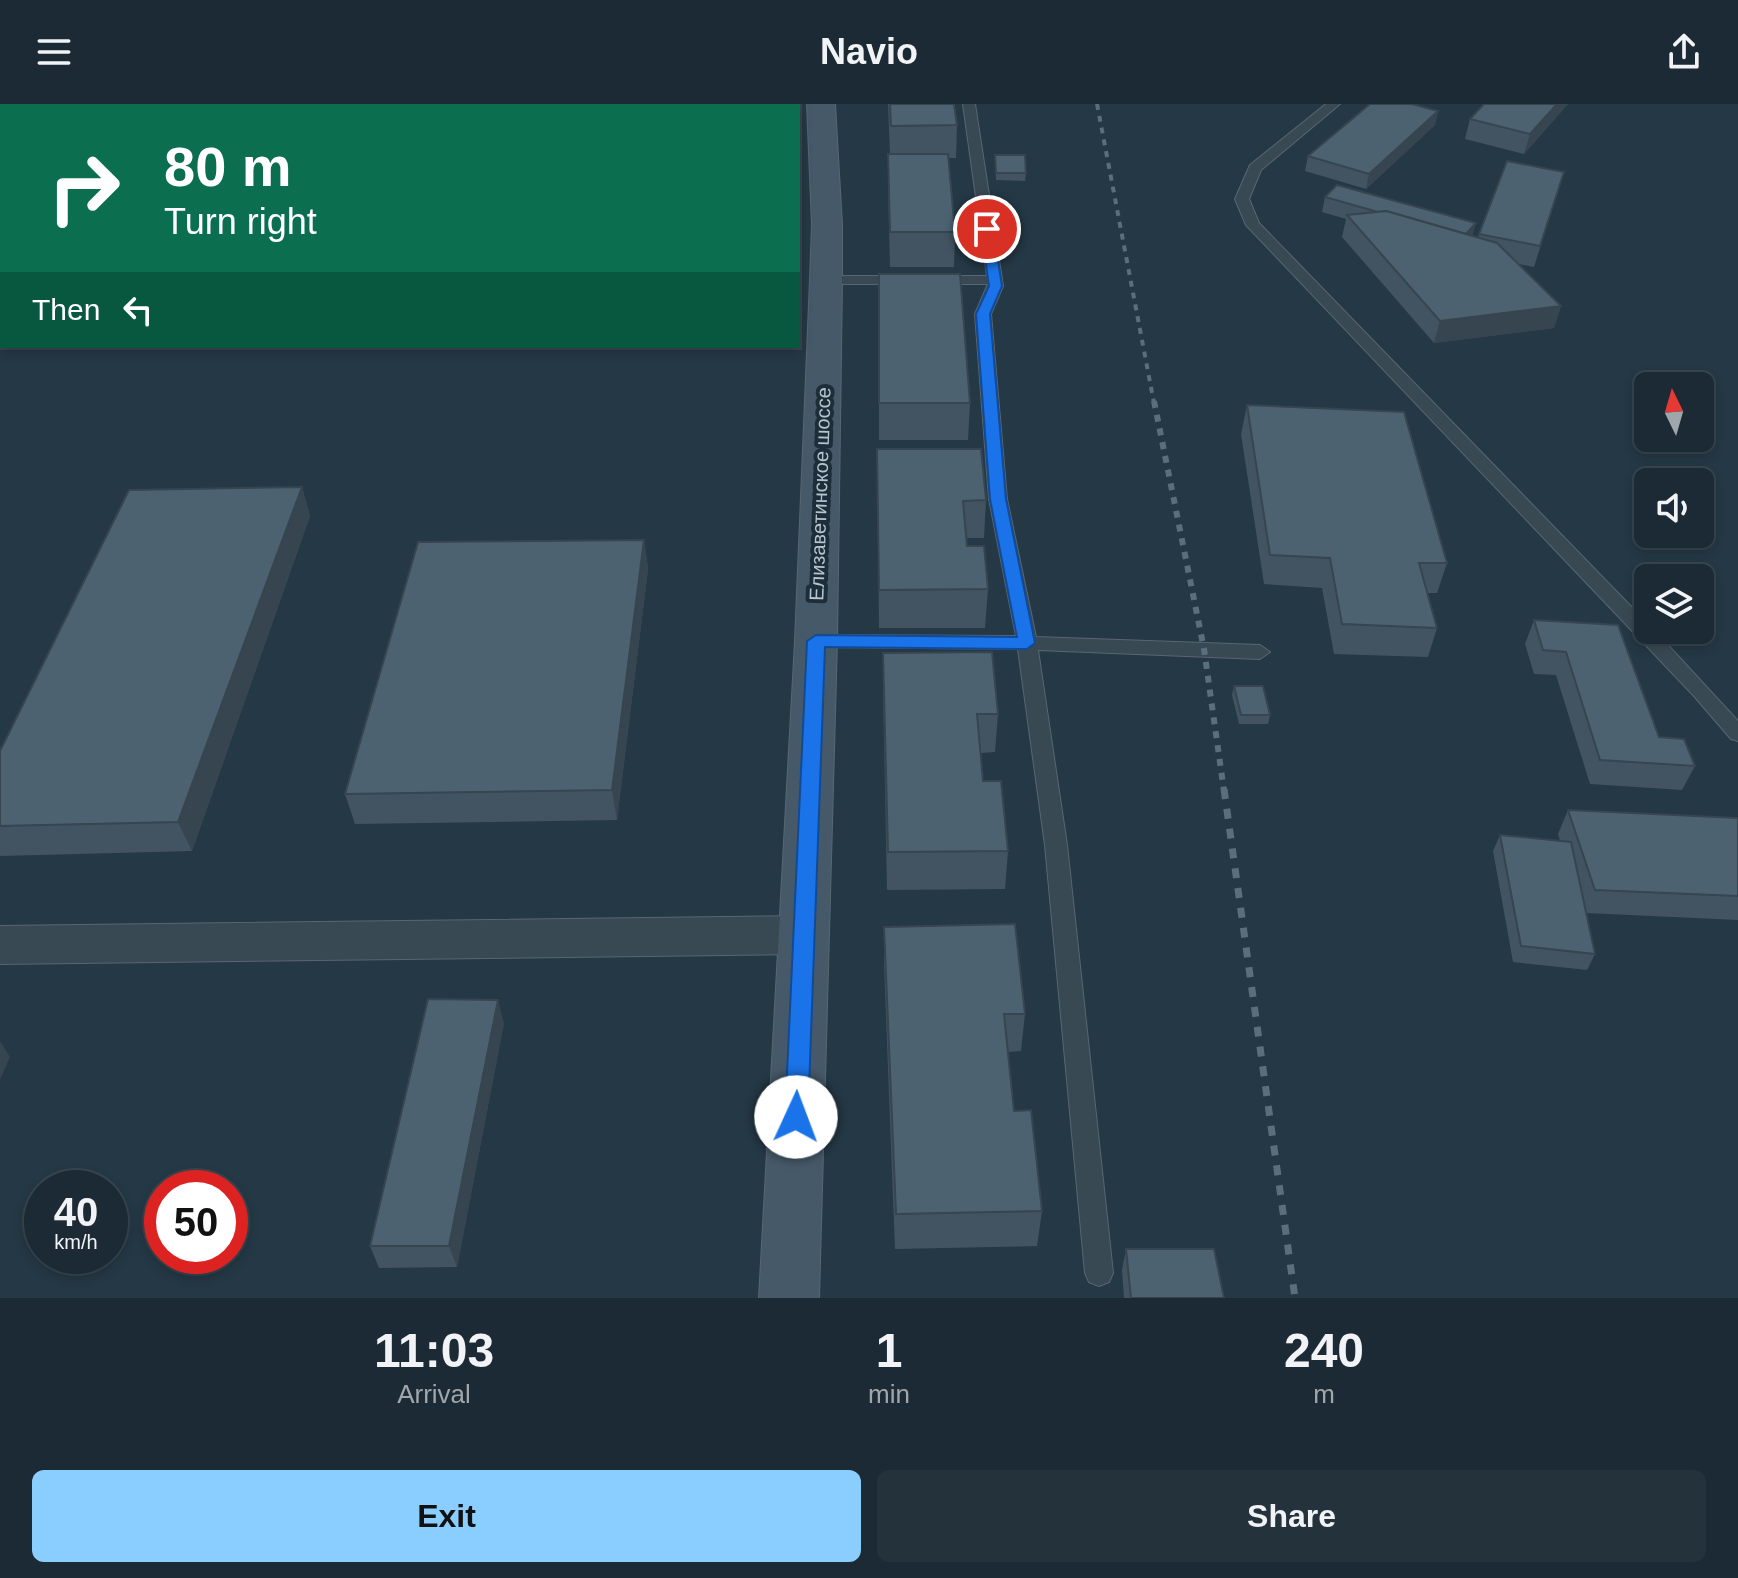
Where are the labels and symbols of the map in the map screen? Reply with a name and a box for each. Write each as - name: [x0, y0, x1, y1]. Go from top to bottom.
- pin: [953, 195, 1021, 263]
- north arrow: [1634, 372, 1714, 452]
- street label: Елизаветинское шоссе: [805, 387, 835, 601]
- position arrow: [754, 1075, 838, 1159]
- speed limit sign: 50: [144, 1170, 248, 1274]

